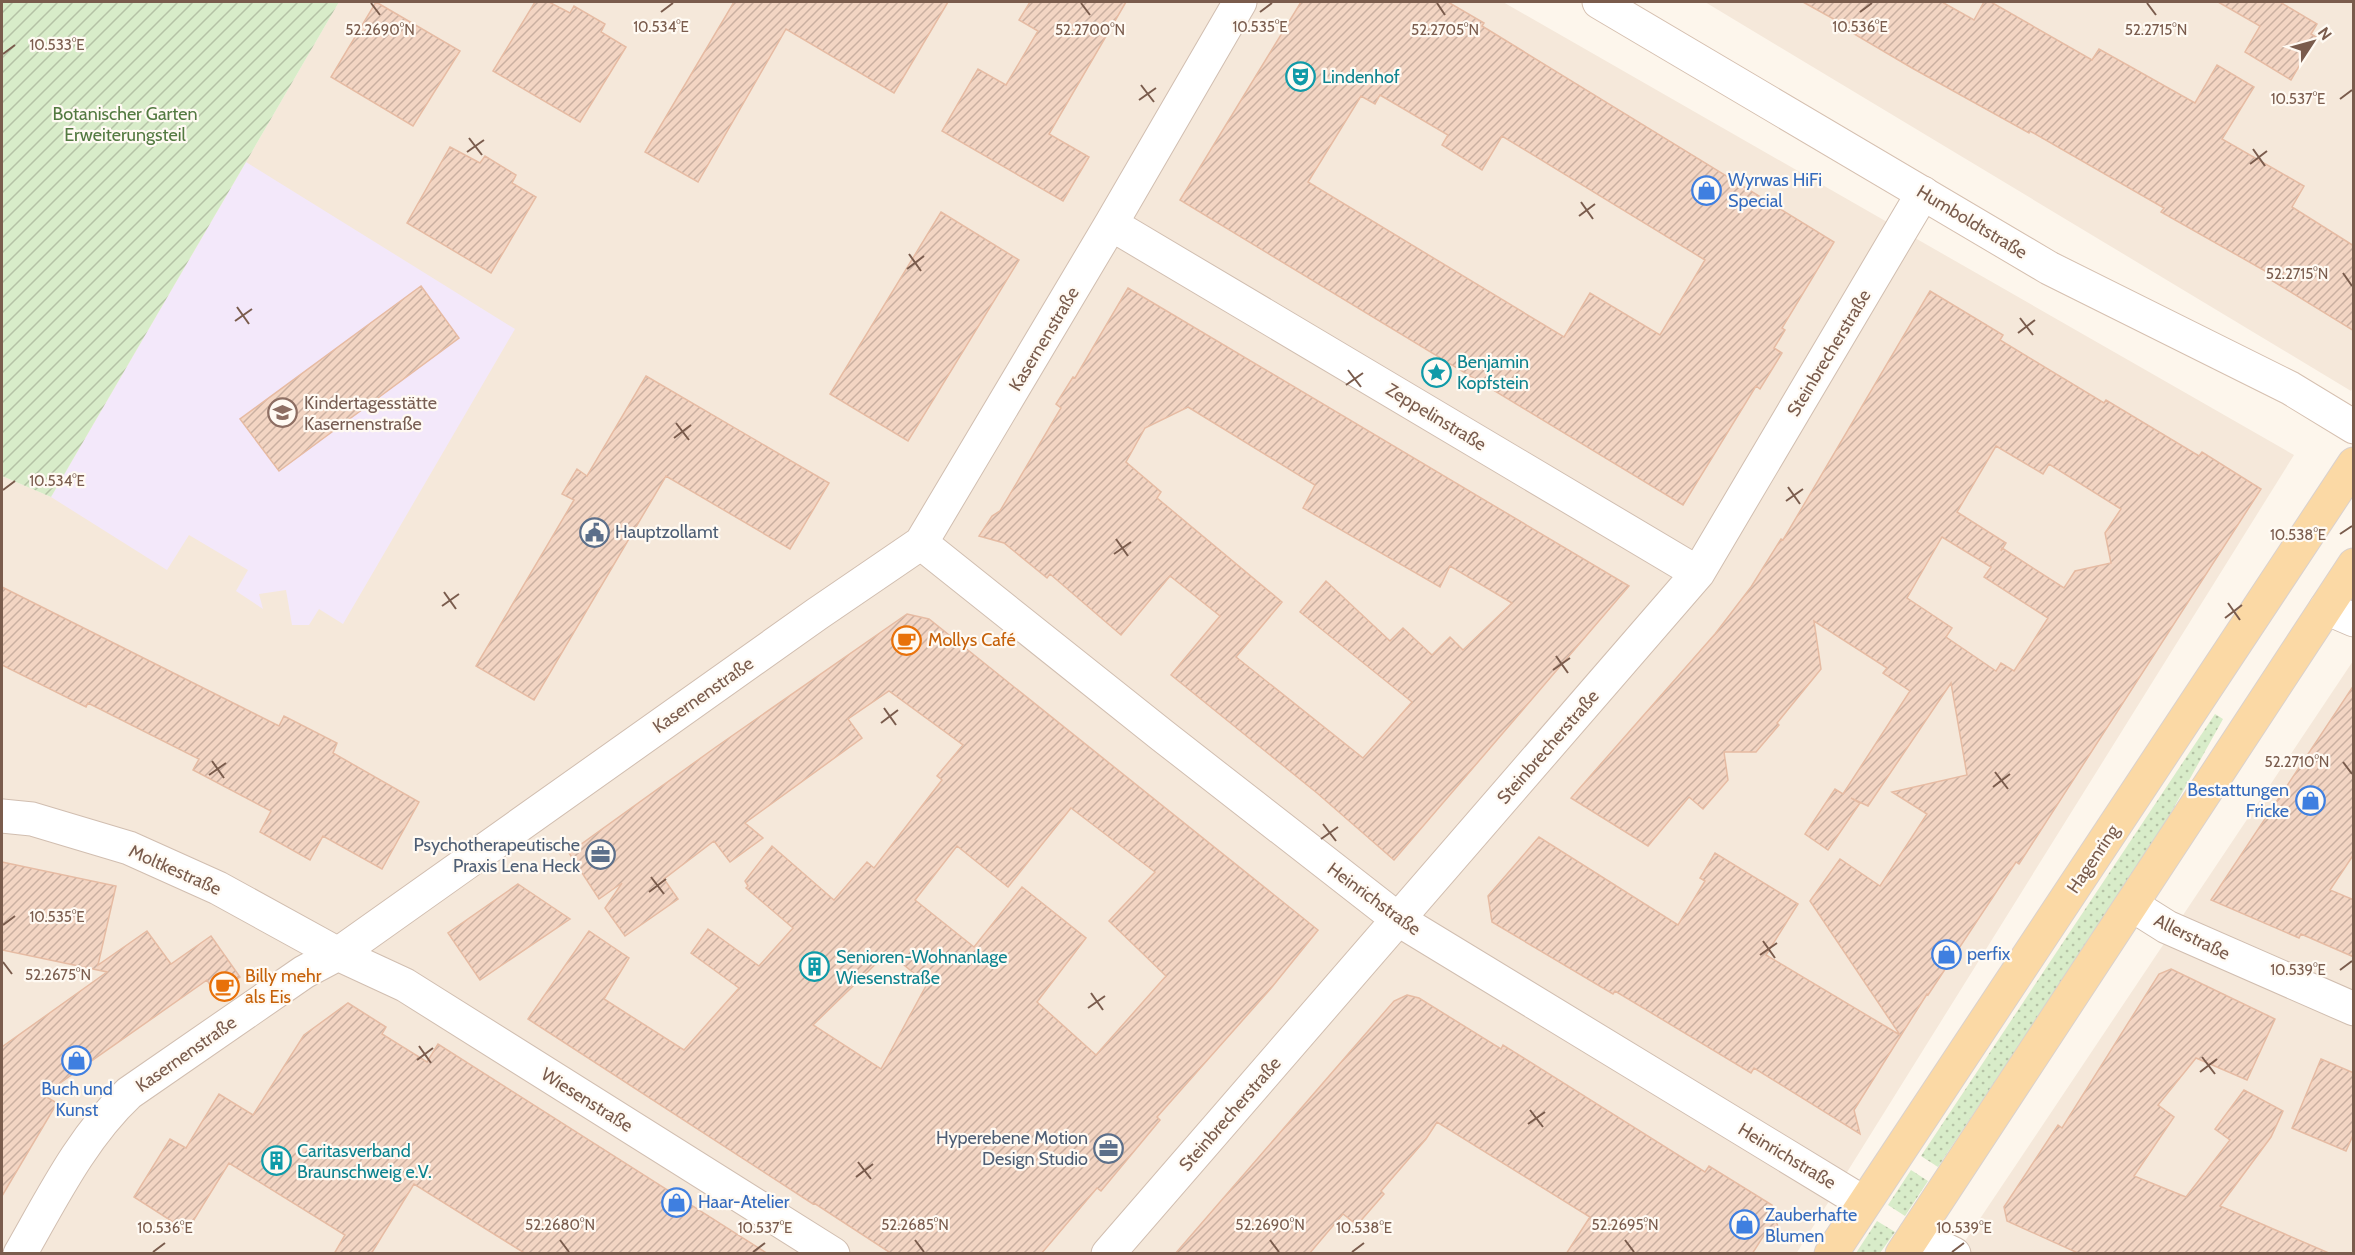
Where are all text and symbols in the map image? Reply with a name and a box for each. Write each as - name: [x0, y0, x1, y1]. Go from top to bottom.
- north arrow: [2283, 12, 2343, 72]
- text: 10.534°E: [633, 18, 689, 36]
- text: 10.535°E: [1232, 18, 1288, 36]
- text: 10.536°E: [1832, 18, 1888, 36]
- text: 52.2690°N: [345, 21, 415, 39]
- text: 52.2700°N: [1055, 21, 1125, 39]
- text: 52.2705°N: [1411, 21, 1479, 39]
- text: 52.2715°N: [2125, 21, 2187, 39]
- text: N: [2314, 23, 2336, 44]
- text: 10.533°E: [29, 36, 85, 54]
- theatre icon: Lindenhof: [1285, 61, 1317, 93]
- place label: Lindenhof: [1322, 66, 1400, 88]
- text: 10.537°E: [2271, 90, 2325, 108]
- park label: Botanischer Garten Erweiterungsteil: [52, 103, 198, 146]
- place label: Wyrwas HiFi Special: [1728, 169, 1822, 212]
- shop icon: Wyrwas HiFi Special: [1691, 174, 1723, 206]
- street label: Humboldtstraße: [1913, 180, 2031, 264]
- text: 52.2715°N: [2266, 265, 2328, 283]
- street label: Kasernenstraße: [1004, 283, 1084, 395]
- street label: Steinbrecherstraße: [1782, 286, 1876, 420]
- place label: Benjamin Kopfstein: [1457, 351, 1529, 394]
- place icon: Benjamin Kopfstein: [1420, 356, 1452, 388]
- street label: Zeppelinstraße: [1382, 378, 1490, 456]
- place label: Kindertagesstätte Kasernenstraße: [304, 392, 437, 435]
- school or university icon: Kindertagesstätte Kasernenstraße: [267, 397, 299, 429]
- text: 10.534°E: [29, 472, 85, 490]
- public building icon: Hauptzollamt: [578, 516, 610, 548]
- place label: Hauptzollamt: [615, 521, 719, 543]
- text: 10.538°E: [2270, 526, 2326, 544]
- cafe icon: Mollys Café: [891, 624, 923, 656]
- place label: Mollys Café: [928, 629, 1016, 651]
- street label: Kasernenstraße: [648, 652, 758, 738]
- street label: Steinbrecherstraße: [1492, 685, 1604, 809]
- text: 52.2710°N: [2265, 753, 2329, 771]
- place label: Bestattungen Fricke: [2187, 779, 2289, 822]
- shop icon: Bestattungen Fricke: [2294, 784, 2326, 816]
- street label: Hagenring: [2062, 820, 2124, 897]
- place label: Psychotherapeutische Praxis Lena Heck: [413, 834, 581, 877]
- office icon: Psychotherapeutische Praxis Lena Heck: [585, 839, 617, 871]
- street label: Moltkestraße: [125, 840, 225, 900]
- street label: Heinrichstraße: [1323, 858, 1425, 940]
- text: 10.535°E: [29, 908, 85, 926]
- street label: Allerstraße: [2151, 909, 2233, 965]
- shop icon: perfix: [1930, 938, 1962, 970]
- place label: perfix: [1967, 943, 2011, 965]
- place label: Senioren-Wohnanlage Wiesenstraße: [836, 946, 1008, 989]
- building icon: Senioren-Wohnanlage Wiesenstraße: [799, 951, 831, 983]
- text: 10.539°E: [2270, 961, 2326, 979]
- place label: Billy mehr als Eis: [245, 965, 322, 1008]
- text: 52.2675°N: [25, 966, 91, 984]
- cafe icon: Billy mehr als Eis: [208, 970, 240, 1002]
- street label: Kasernenstraße: [131, 1011, 241, 1097]
- shop icon: Buch und Kunst: [61, 1044, 93, 1076]
- street label: Steinbrecherstraße: [1174, 1052, 1286, 1176]
- street label: Wiesenstraße: [537, 1063, 637, 1137]
- place label: Buch und Kunst: [41, 1078, 113, 1121]
- street label: Heinrichstraße: [1734, 1118, 1840, 1194]
- place label: Hyperebene Motion Design Studio: [936, 1127, 1088, 1170]
- office icon: Hyperebene Motion Design Studio: [1093, 1132, 1125, 1164]
- place label: Caritasverband Braunschweig e.V.: [297, 1140, 432, 1183]
- building icon: Caritasverband Braunschweig e.V.: [260, 1145, 292, 1177]
- shop icon: Haar-Atelier: [661, 1186, 693, 1218]
- place label: Haar-Atelier: [698, 1191, 790, 1213]
- place label: Zauberhafte Blumen: [1765, 1204, 1857, 1247]
- shop icon: Zauberhafte Blumen: [1728, 1209, 1760, 1241]
- text: 52.2680°N: [525, 1216, 595, 1234]
- text: 52.2685°N: [881, 1216, 949, 1234]
- text: 52.2690°N: [1235, 1216, 1305, 1234]
- text: 52.2695°N: [1591, 1216, 1659, 1234]
- text: 10.536°E: [137, 1219, 193, 1237]
- text: 10.537°E: [738, 1219, 792, 1237]
- text: 10.538°E: [1336, 1219, 1392, 1237]
- text: 10.539°E: [1936, 1219, 1992, 1237]

